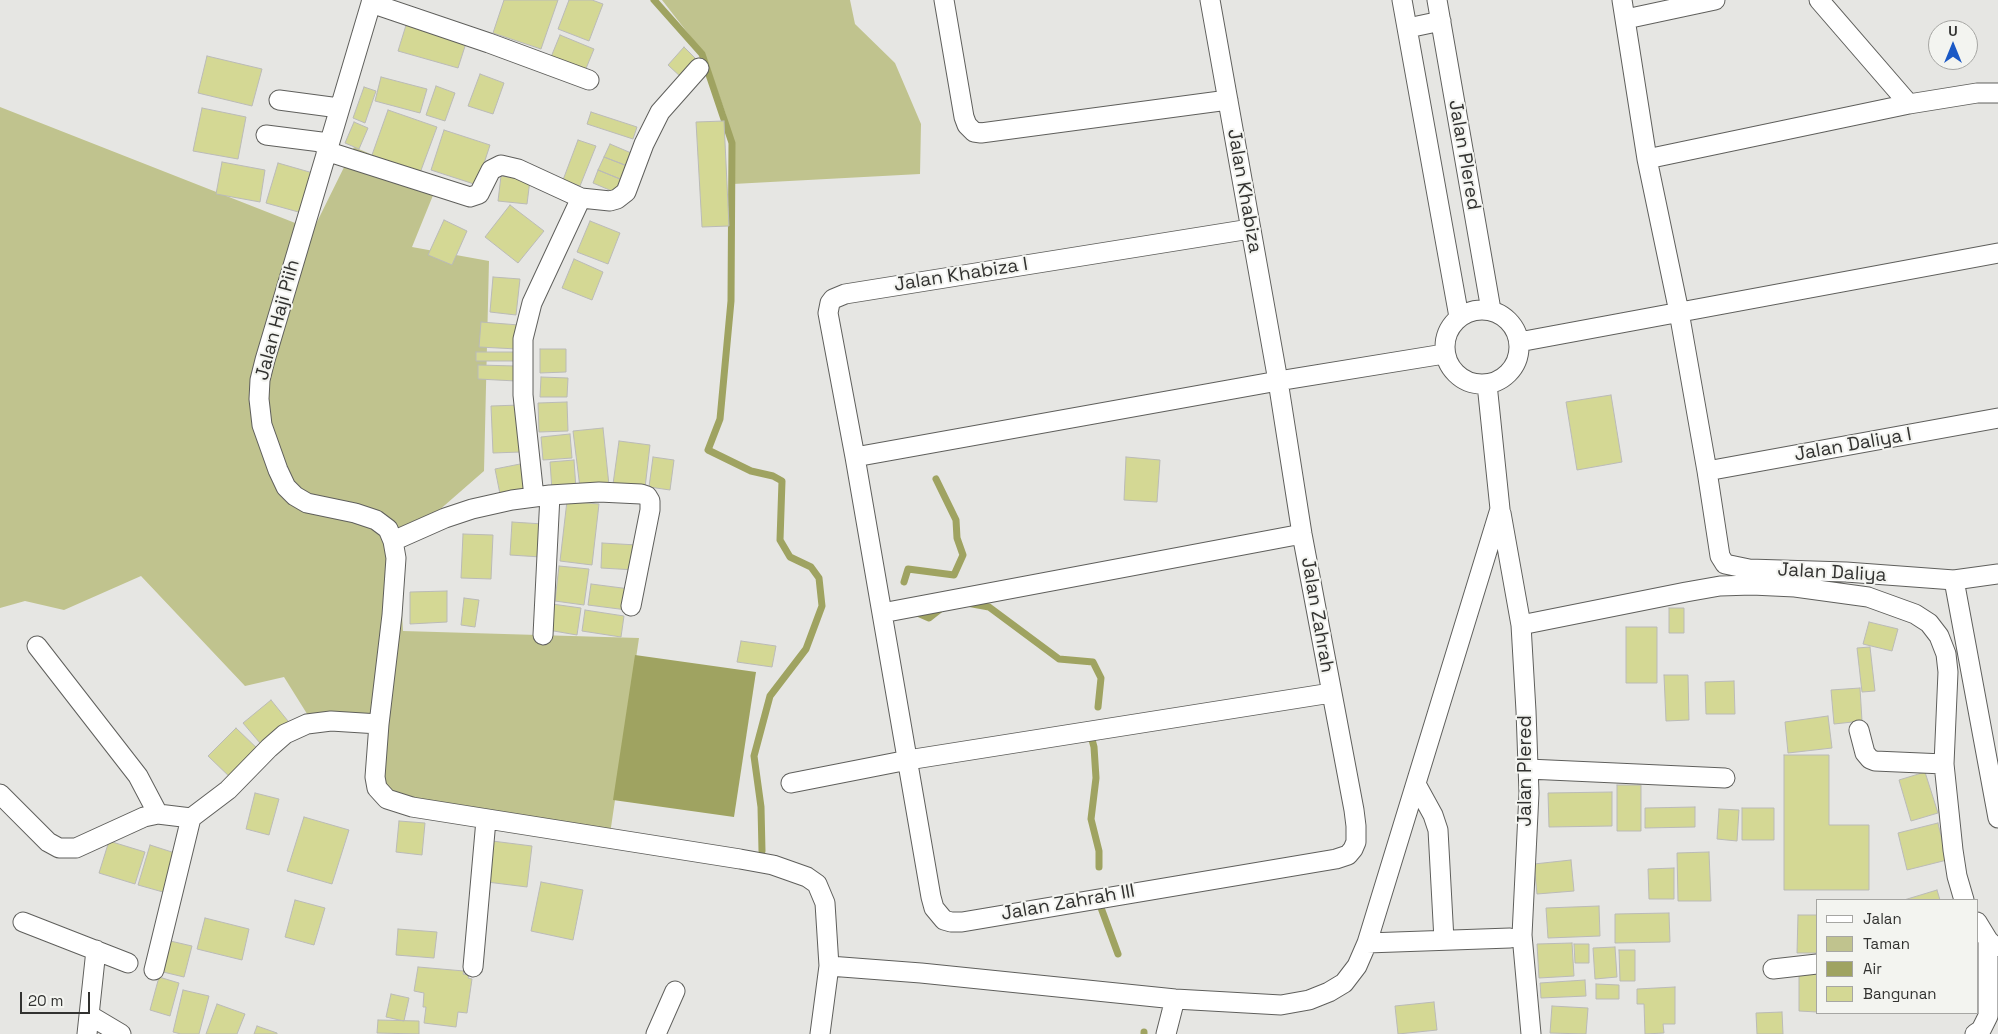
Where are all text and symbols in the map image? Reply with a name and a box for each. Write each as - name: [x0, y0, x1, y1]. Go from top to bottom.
- north arrow: [1928, 20, 1978, 70]
- text: U: [1948, 22, 1958, 40]
- street label: Jalan Plered: [1443, 98, 1485, 212]
- street label: Jalan Khabiza: [1222, 127, 1266, 255]
- street label: Jalan Khabiza I: [892, 253, 1030, 297]
- street label: Jalan Haji Piih: [251, 257, 305, 383]
- street label: Jalan Daliya I: [1793, 423, 1913, 467]
- street label: Jalan Zahrah: [1296, 556, 1338, 674]
- street label: Jalan Daliya: [1777, 559, 1887, 587]
- street label: Jalan Plered: [1515, 715, 1537, 827]
- street label: Jalan Zahrah III: [999, 880, 1137, 926]
- legend: [1816, 899, 1978, 1014]
- text: Jalan: [1863, 909, 1902, 928]
- text: Taman: [1863, 934, 1910, 953]
- text: Air: [1863, 959, 1882, 978]
- scale bar: [22, 982, 92, 1014]
- text: Bangunan: [1863, 984, 1937, 1003]
- text: 20 m: [28, 991, 63, 1010]

